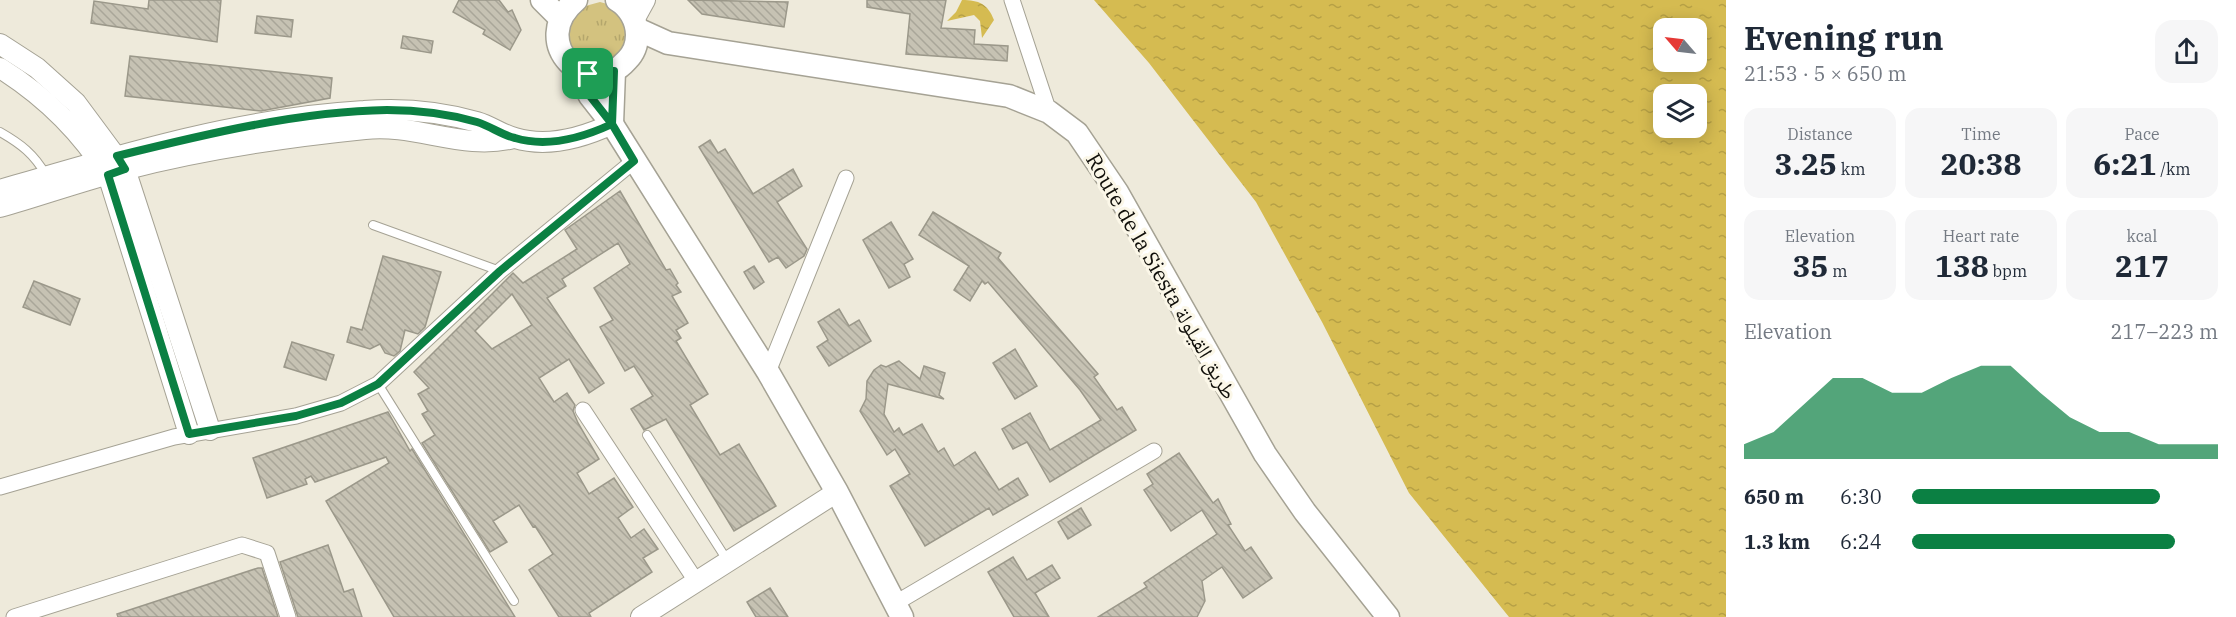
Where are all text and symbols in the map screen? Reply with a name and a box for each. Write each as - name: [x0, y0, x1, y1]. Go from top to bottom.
- text: Evening run: [1744, 16, 1944, 59]
- north arrow: [1653, 18, 1707, 72]
- map controls: [1653, 18, 1707, 138]
- button: share: [2155, 20, 2218, 83]
- pin: [562, 48, 613, 99]
- icon: arrive: [571, 57, 604, 90]
- text: 21:53 · 5 × 650 m: [1744, 60, 1907, 87]
- button: layers: [1653, 84, 1707, 138]
- text: Distance: [1787, 124, 1853, 144]
- text: Time: [1961, 124, 2001, 144]
- text: Pace: [2124, 124, 2160, 144]
- text: 3.25: [1775, 144, 1837, 183]
- text: 20:38: [1940, 144, 2022, 183]
- text: 6:21: [2093, 144, 2156, 183]
- street label: Route de la Siesta طريق القيلولة: [1080, 148, 1244, 404]
- text: km: [1837, 159, 1865, 179]
- text: /km: [2156, 159, 2191, 179]
- text: Elevation: [1785, 226, 1855, 246]
- text: Heart rate: [1943, 226, 2019, 246]
- text: kcal: [2127, 226, 2157, 246]
- text: 35: [1793, 246, 1829, 285]
- text: 138: [1935, 246, 1989, 285]
- text: 217: [2115, 246, 2169, 285]
- text: m: [1829, 261, 1847, 281]
- text: bpm: [1989, 261, 2027, 281]
- text: Elevation: [1744, 318, 1832, 345]
- text: 217–223 m: [2111, 318, 2218, 345]
- text: 650 m: [1744, 483, 1804, 510]
- text: 6:30: [1840, 483, 1882, 510]
- text: 1.3 km: [1744, 528, 1810, 555]
- text: 6:24: [1840, 528, 1882, 555]

